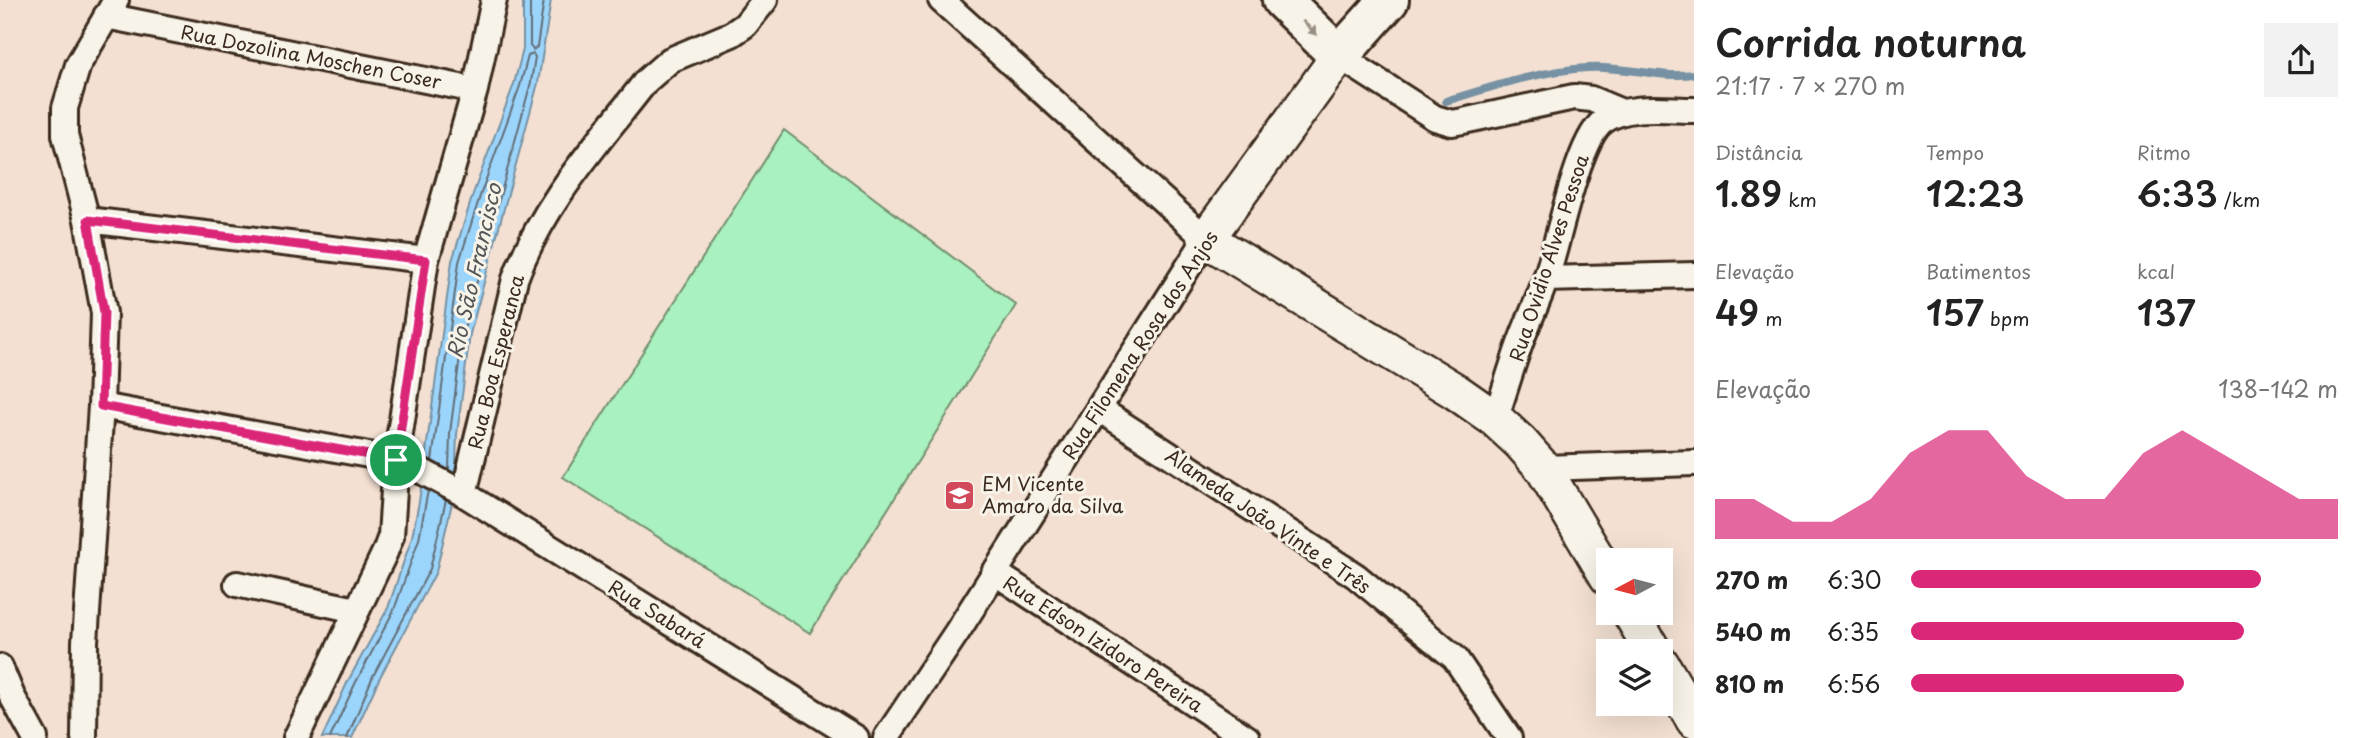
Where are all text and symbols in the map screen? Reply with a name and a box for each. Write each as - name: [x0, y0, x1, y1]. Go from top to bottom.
- text: Corrida noturna: [1715, 13, 2026, 70]
- street label: Rua Dozolina Moschen Coser: [179, 17, 444, 95]
- one-way arrow: [1302, 19, 1319, 36]
- button: share: [2264, 23, 2338, 97]
- text: 21:17 · 7 × 270 m: [1715, 68, 1906, 103]
- text: Distância: [1715, 138, 1803, 166]
- text: Tempo: [1926, 138, 1984, 166]
- text: Ritmo: [2137, 138, 2191, 166]
- street label: Rua Ovidio Alves Pessoa: [1501, 150, 1595, 365]
- text: 1.89: [1715, 166, 1782, 219]
- text: 12:23: [1926, 166, 2025, 219]
- text: 6:33: [2137, 166, 2218, 219]
- water label: Rio São Francisco: [437, 179, 509, 361]
- text: km: [1782, 185, 1817, 213]
- text: /km: [2218, 185, 2260, 213]
- street label: Rua Filomena Rosa dos Anjos: [1055, 225, 1224, 464]
- text: Elevação: [1715, 257, 1794, 285]
- text: Batimentos: [1926, 257, 2030, 285]
- text: kcal: [2137, 257, 2175, 285]
- street label: Rua Boa Esperanca: [460, 271, 530, 452]
- text: 49: [1715, 285, 1759, 338]
- text: 157: [1926, 285, 1984, 338]
- text: 137: [2137, 285, 2196, 338]
- text: m: [1759, 304, 1783, 332]
- text: bpm: [1984, 304, 2029, 332]
- text: Elevação: [1715, 371, 1811, 406]
- text: 138–142 m: [2218, 371, 2338, 406]
- pin: [366, 430, 426, 490]
- icon: arrive: [377, 441, 415, 479]
- street label: Alameda João Vinte e Três: [1160, 441, 1377, 600]
- place label: EM Vicente Amaro da Silva: [982, 469, 1124, 519]
- school or university icon: EM Vicente Amaro da Silva: [942, 478, 976, 512]
- north arrow: [1596, 548, 1673, 625]
- map controls: [1596, 548, 1673, 716]
- text: 270 m: [1715, 562, 1788, 597]
- text: 6:30: [1827, 562, 1882, 597]
- street label: Rua Edson Izidoro Pereira: [998, 568, 1209, 718]
- street label: Rua Sabará: [604, 572, 712, 654]
- text: 540 m: [1715, 614, 1791, 649]
- text: 6:35: [1827, 614, 1879, 649]
- button: layers: [1596, 639, 1673, 716]
- text: 810 m: [1715, 666, 1784, 701]
- text: 6:56: [1827, 666, 1880, 701]

